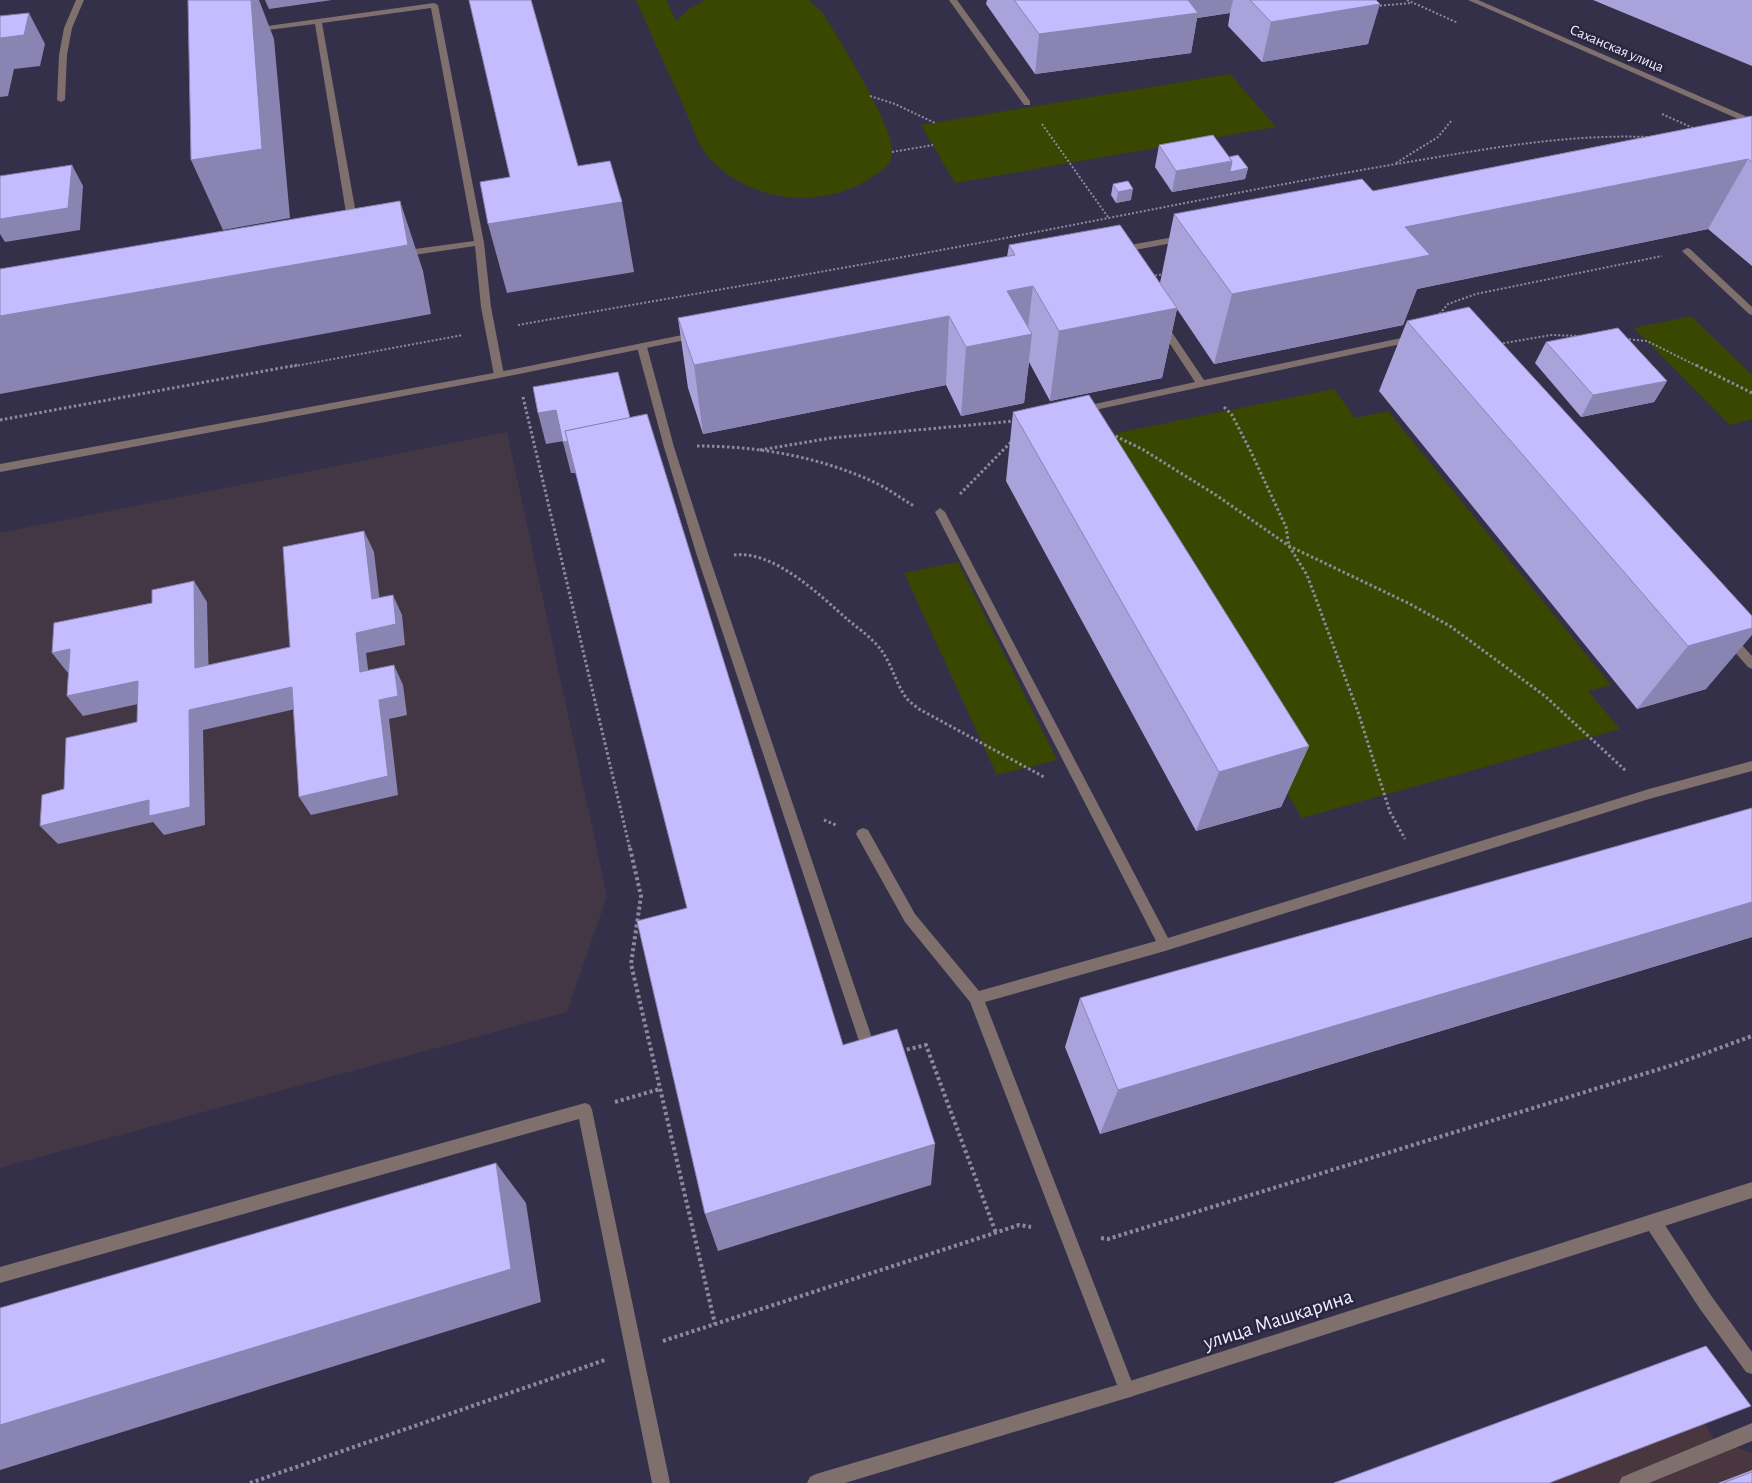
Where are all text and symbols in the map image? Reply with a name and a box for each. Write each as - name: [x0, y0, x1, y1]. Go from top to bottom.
- street label: Саханская улица: [1568, 22, 1666, 75]
- street label: улица Машкарина: [1200, 1285, 1356, 1354]

